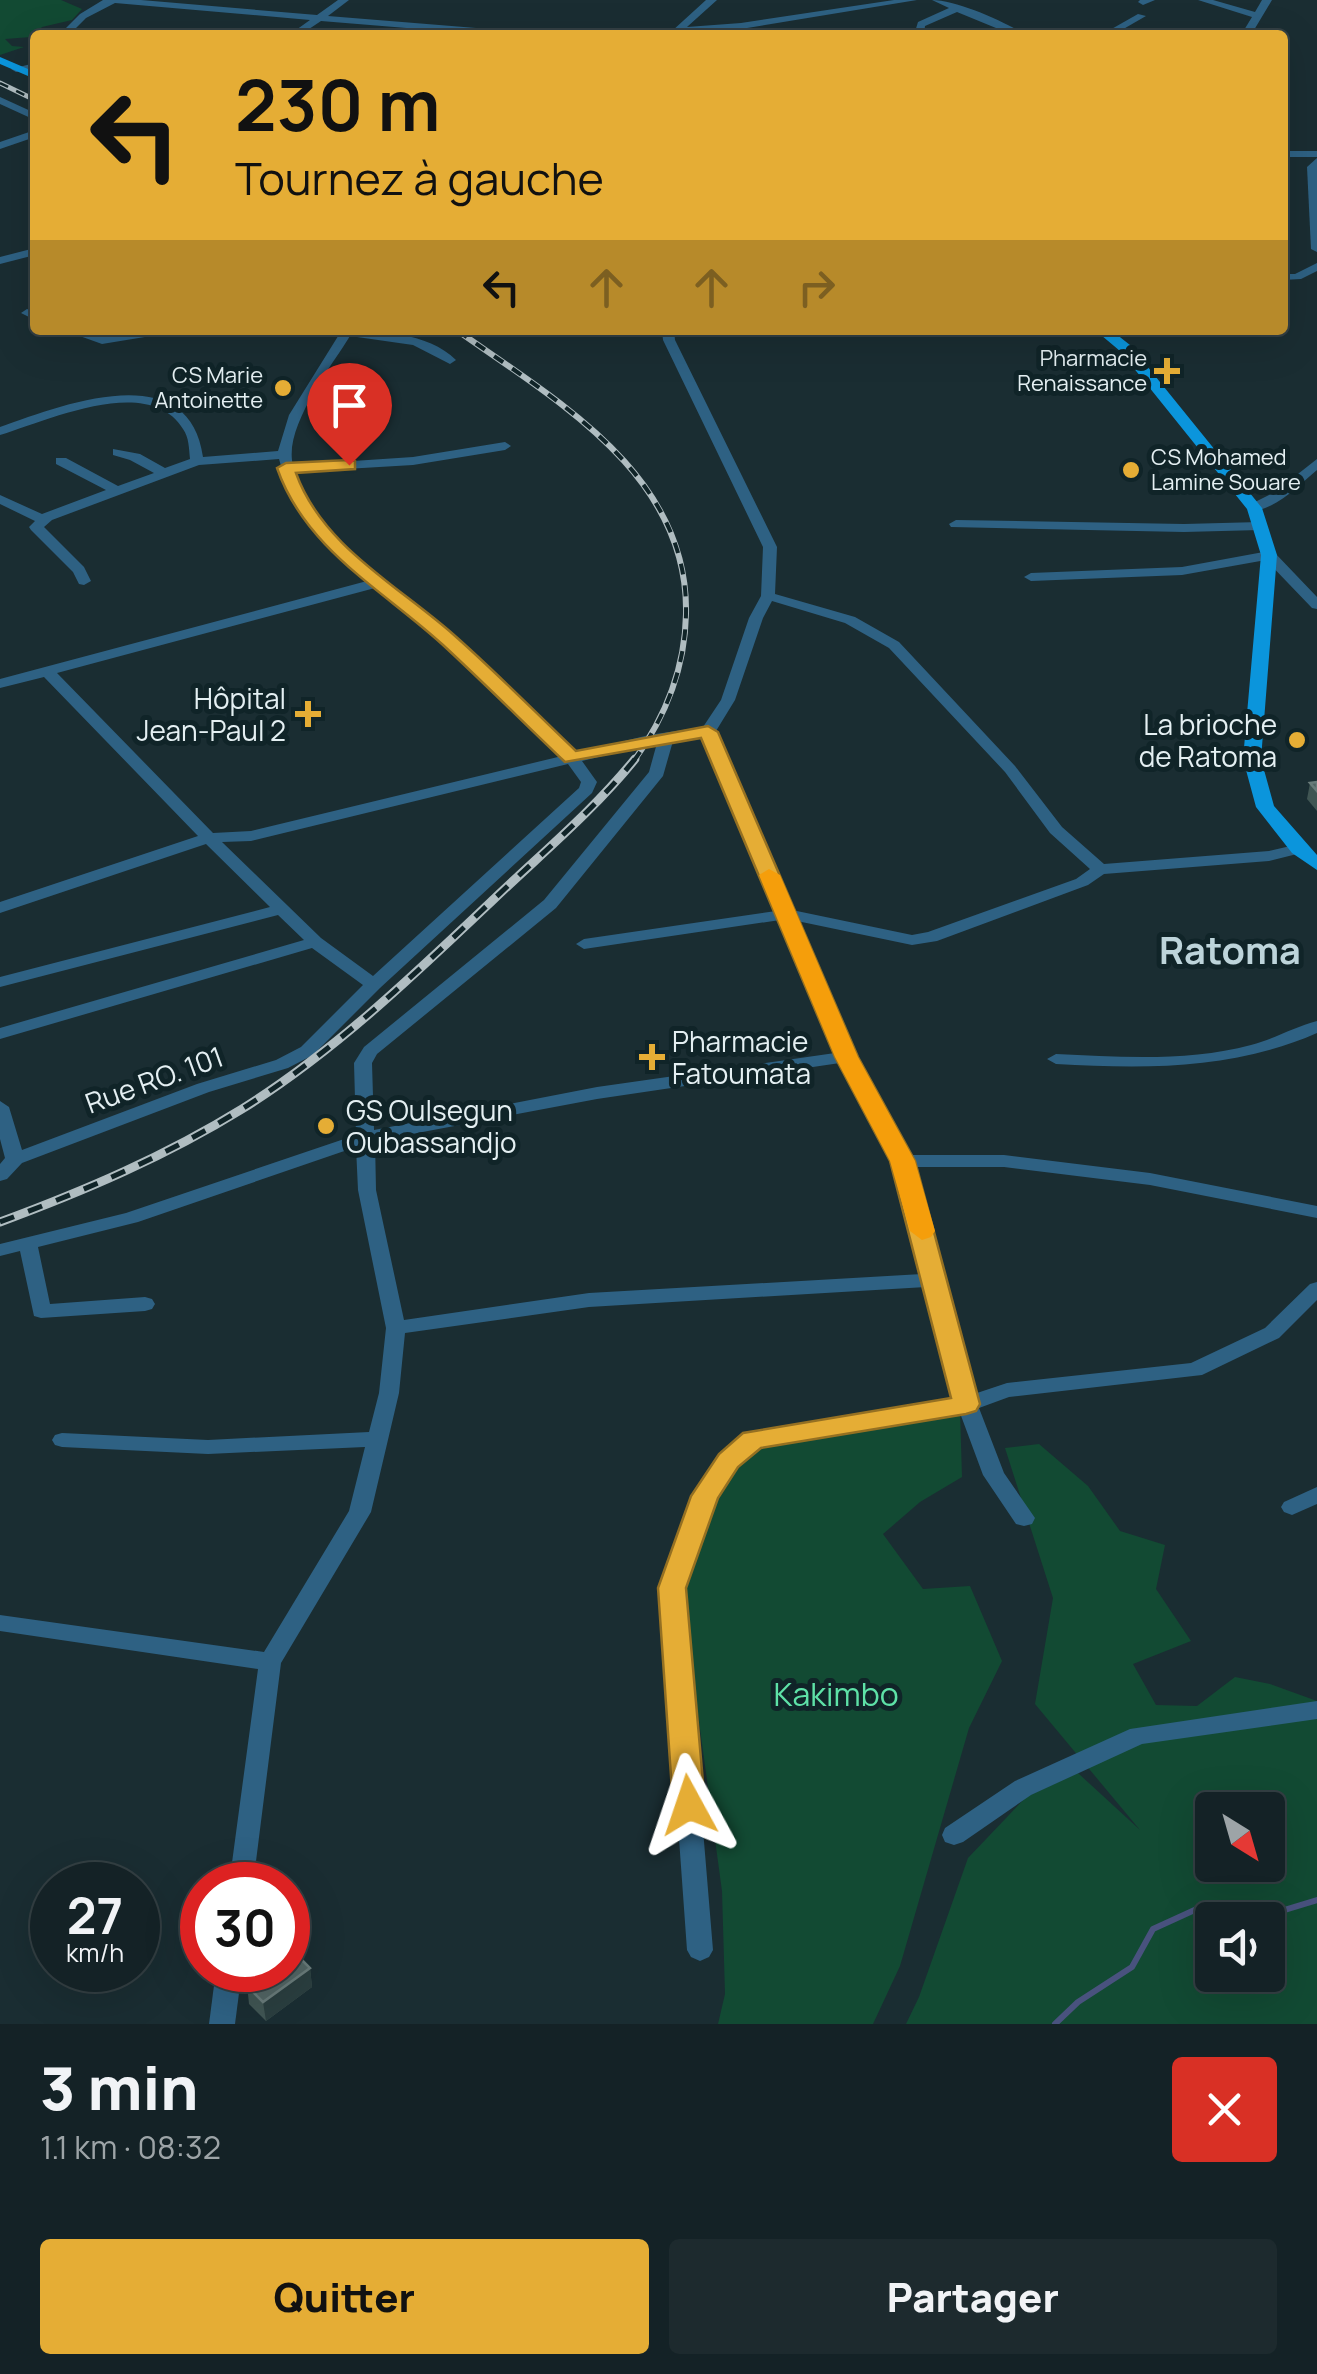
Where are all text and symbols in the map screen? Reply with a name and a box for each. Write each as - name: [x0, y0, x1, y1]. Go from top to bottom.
- text: 230 m: [235, 56, 440, 152]
- icon: left: [70, 70, 200, 200]
- text: Tournez à gauche: [235, 147, 604, 209]
- icon: left: [474, 260, 529, 315]
- icon: ahead: [579, 260, 634, 315]
- icon: ahead: [684, 260, 739, 315]
- icon: right: [789, 260, 844, 315]
- place label: Pharmacie Renaissance: [1017, 343, 1147, 398]
- place label: CS Marie Antoinette: [154, 360, 263, 415]
- marker: Pharmacie Renaissance: [1156, 360, 1178, 382]
- pin: [307, 363, 392, 466]
- marker: CS Marie Antoinette: [272, 377, 294, 399]
- icon: arrive: [322, 378, 377, 433]
- place label: CS Mohamed Lamine Souare: [1151, 442, 1301, 497]
- marker: CS Mohamed Lamine Souare: [1120, 459, 1142, 481]
- place label: Hôpital Jean-Paul 2: [136, 679, 286, 749]
- marker: Hôpital Jean-Paul 2: [295, 701, 321, 727]
- place label: La brioche de Ratoma: [1139, 705, 1277, 775]
- marker: La brioche de Ratoma: [1286, 729, 1308, 751]
- district label: Ratoma: [1159, 923, 1301, 975]
- place label: Pharmacie Fatoumata: [672, 1022, 811, 1092]
- street label: Rue RO. 101: [80, 1036, 228, 1122]
- marker: Pharmacie Fatoumata: [641, 1046, 663, 1068]
- place label: GS Oulsegun Oubassandjo: [346, 1091, 517, 1161]
- marker: GS Oulsegun Oubassandjo: [315, 1115, 337, 1137]
- park label: Kakimbo: [773, 1672, 899, 1716]
- position arrow: [637, 1753, 741, 1857]
- north arrow: [1195, 1792, 1285, 1882]
- map controls: [1195, 1792, 1285, 1992]
- speed limit sign: 30: [180, 1862, 310, 1992]
- text: 27: [67, 1881, 123, 1949]
- button: sound: [1195, 1902, 1285, 1992]
- text: km/h: [66, 1935, 124, 1970]
- text: 3 min: [40, 2046, 198, 2128]
- button: close: [1172, 2057, 1277, 2162]
- text: 1.1 km · 08:32: [40, 2125, 221, 2169]
- button: Quitter: [40, 2239, 649, 2354]
- button: Partager: [669, 2239, 1277, 2354]

